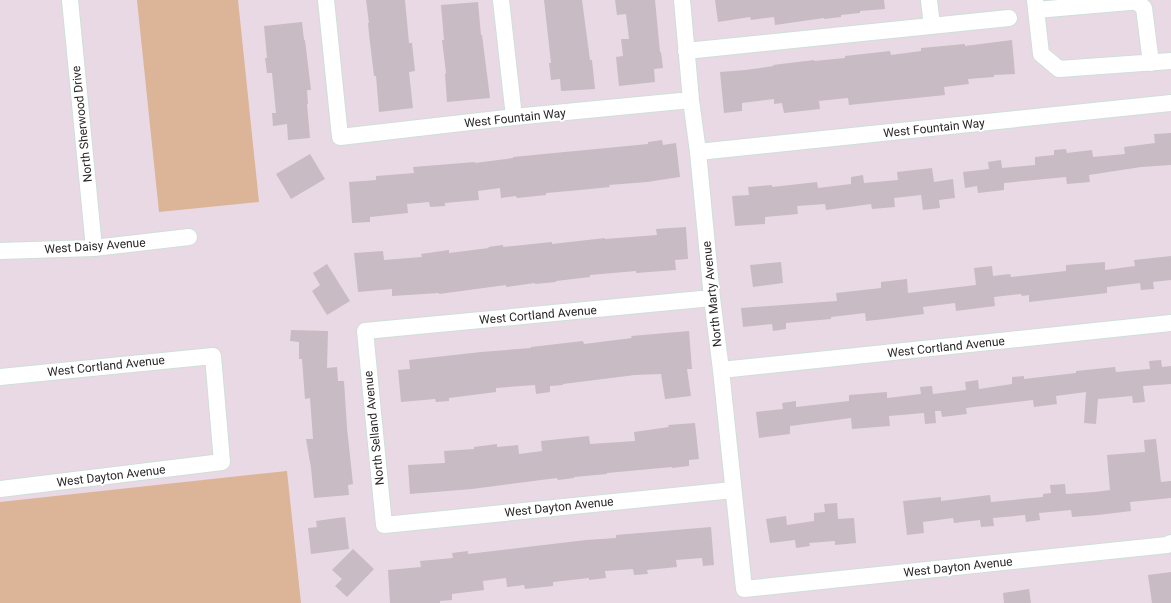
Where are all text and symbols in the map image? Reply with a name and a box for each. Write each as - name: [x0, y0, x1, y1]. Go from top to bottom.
- street label: North Sherwood Drive: [69, 65, 95, 183]
- street label: West Fountain Way: [464, 106, 567, 130]
- street label: West Fountain Way: [883, 116, 986, 140]
- street label: West Daisy Avenue: [44, 235, 146, 257]
- street label: North Marty Avenue: [699, 240, 725, 348]
- street label: West Cortland Avenue: [479, 303, 597, 327]
- street label: West Cortland Avenue: [887, 334, 1005, 360]
- street label: West Cortland Avenue: [47, 353, 165, 379]
- street label: North Selland Avenue: [361, 370, 387, 486]
- street label: West Dayton Avenue: [56, 462, 166, 490]
- street label: West Dayton Avenue: [504, 494, 614, 520]
- street label: West Dayton Avenue: [903, 554, 1013, 580]

